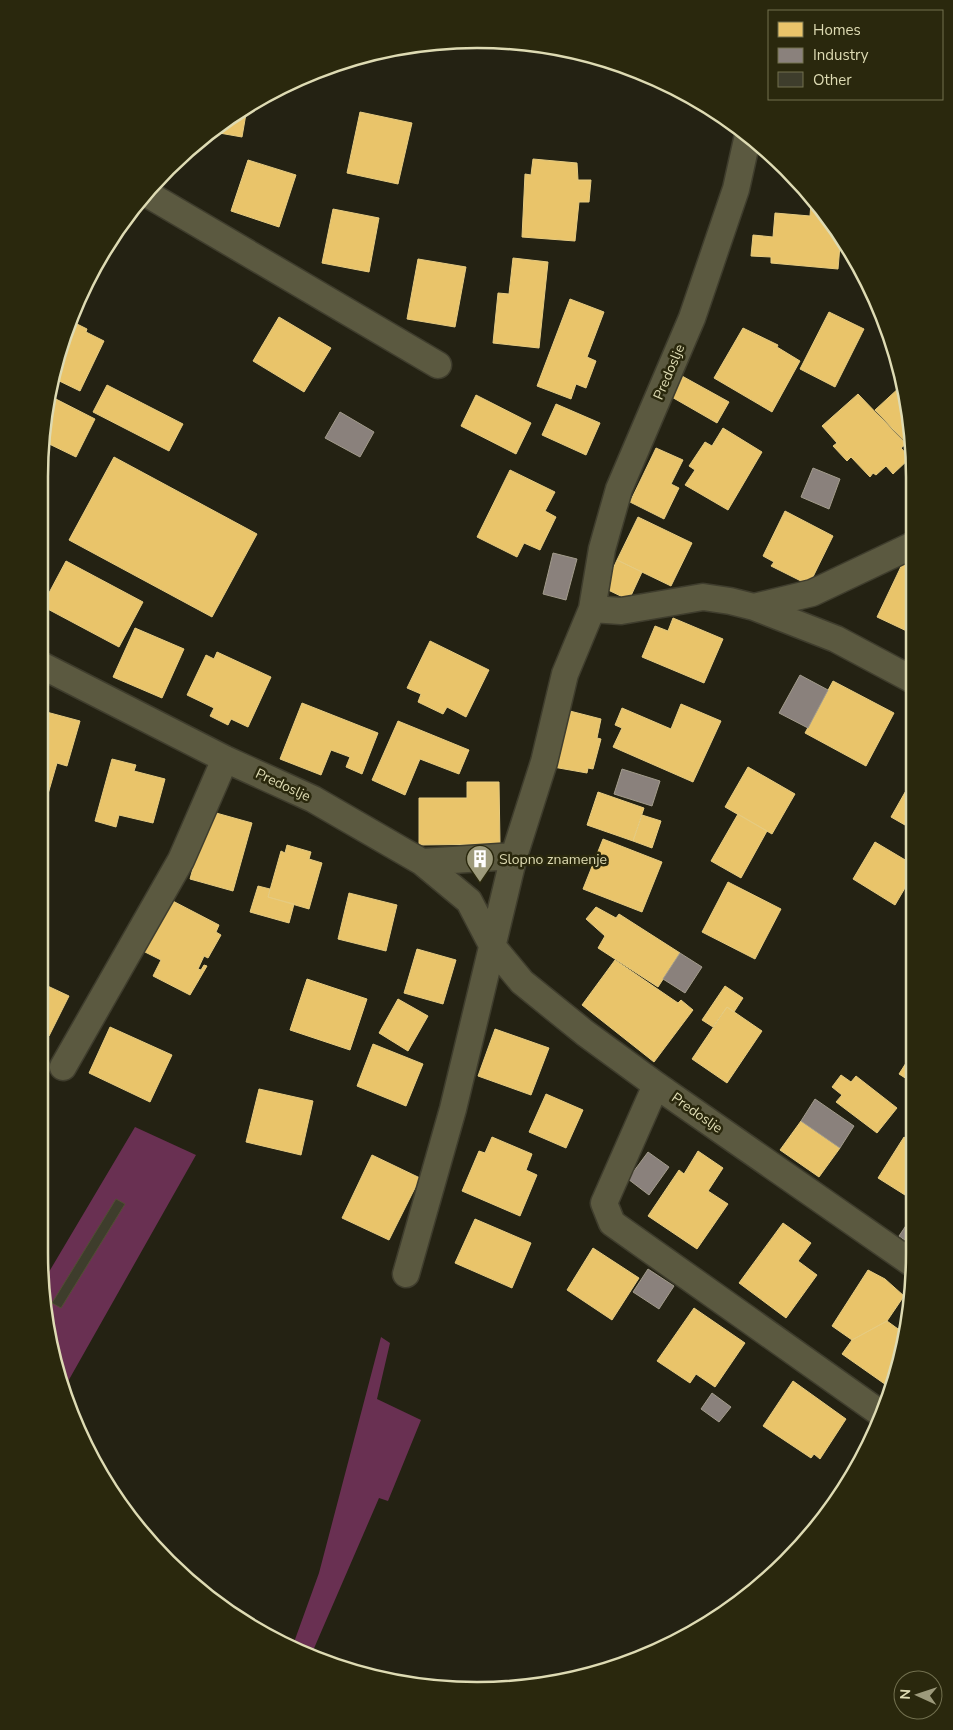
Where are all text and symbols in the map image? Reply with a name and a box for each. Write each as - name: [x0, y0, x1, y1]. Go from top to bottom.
- legend: [768, 10, 943, 100]
- text: Homes: [813, 20, 861, 40]
- text: Industry: [813, 45, 869, 65]
- text: Other: [813, 70, 852, 90]
- street label: Predoslje: [649, 341, 689, 403]
- street label: Predoslje: [252, 764, 314, 806]
- building icon: Slopno znamenje: [465, 844, 495, 883]
- place label: Slopno znamenje: [499, 850, 607, 869]
- street label: Predoslje: [668, 1088, 726, 1138]
- north arrow: [893, 1670, 943, 1720]
- text: N: [896, 1689, 915, 1700]

